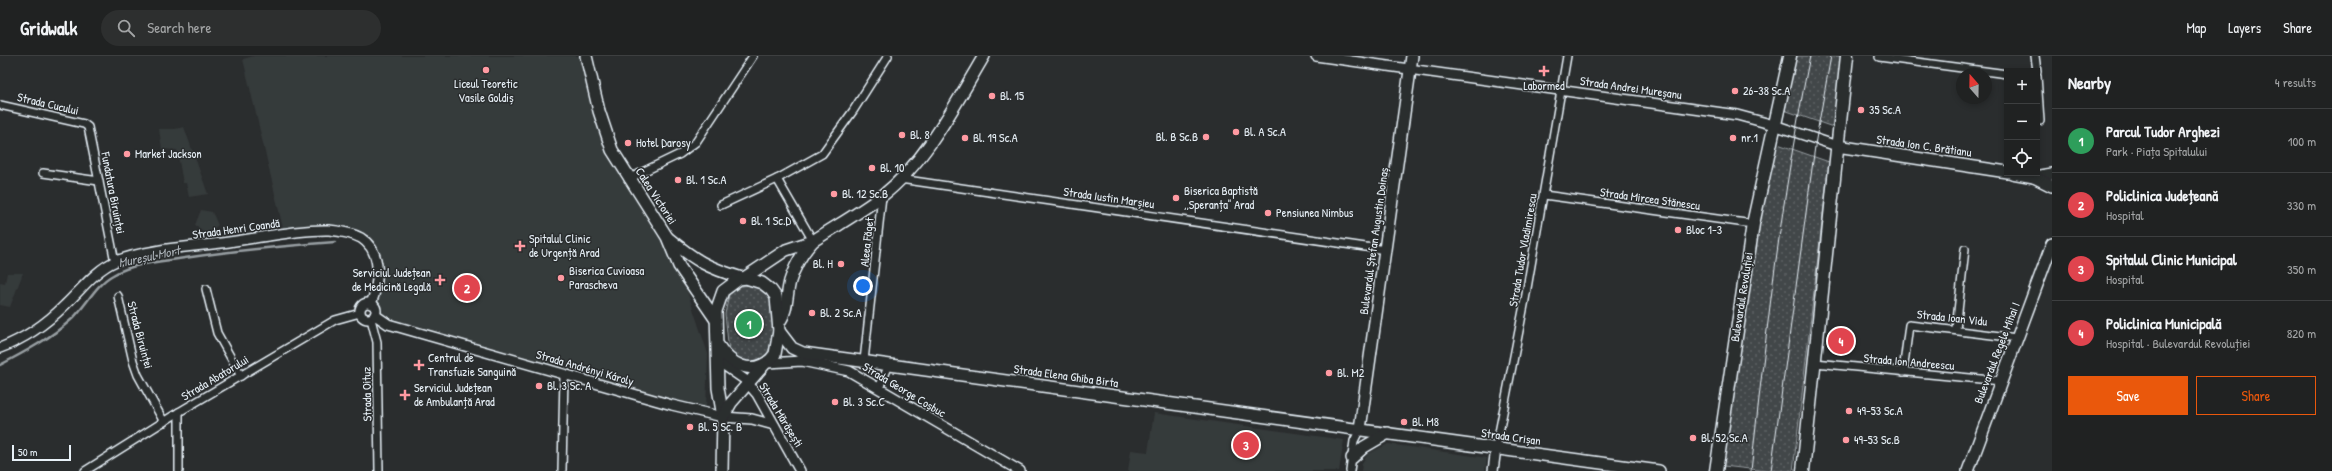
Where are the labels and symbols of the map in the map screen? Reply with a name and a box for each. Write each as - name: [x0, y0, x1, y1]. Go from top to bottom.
- marker: Liceul Teoretic Vasile Goldiș: [481, 65, 491, 75]
- marker: Labormed: [1538, 65, 1550, 77]
- north arrow: [1956, 68, 1992, 104]
- street label: Strada Andrei Mureșanu: [1579, 72, 1683, 103]
- place label: Liceul Teoretic Vasile Goldiș: [454, 75, 518, 106]
- place label: Labormed: [1523, 77, 1565, 94]
- place label: 26-38 Sc.A: [1743, 82, 1790, 99]
- marker: 26-38 Sc.A: [1730, 86, 1740, 96]
- place label: Bl. 15: [1000, 87, 1024, 104]
- street label: Strada Cucului: [16, 88, 81, 119]
- marker: Bl. 15: [987, 91, 997, 101]
- place label: 35 Sc.A: [1869, 101, 1901, 118]
- marker: 35 Sc.A: [1856, 105, 1866, 115]
- place label: Bl. A Sc.A: [1244, 123, 1286, 140]
- place label: Bl. 8: [910, 126, 930, 143]
- marker: Bl. A Sc.A: [1231, 127, 1241, 137]
- place label: Bl. B Sc.B: [1156, 128, 1198, 145]
- place label: Bl. 19 Sc.A: [973, 129, 1018, 146]
- place label: nr.1: [1741, 129, 1758, 146]
- marker: Bl. 8: [897, 130, 907, 140]
- street label: Strada Ion C. Brătianu: [1875, 130, 1973, 161]
- marker: Bl. B Sc.B: [1201, 132, 1211, 142]
- marker: Bl. 19 Sc.A: [960, 133, 970, 143]
- marker: nr.1: [1728, 133, 1738, 143]
- place label: Hotel Darosy: [636, 134, 691, 151]
- marker: Hotel Darosy: [623, 138, 633, 148]
- place label: Market Jackson: [135, 145, 202, 162]
- marker: Market Jackson: [122, 149, 132, 159]
- street label: Fundatura Biruinței: [97, 150, 130, 235]
- place label: Bl. 10: [880, 159, 904, 176]
- marker: Bl. 10: [867, 163, 877, 173]
- street label: Calea Victoriei: [632, 164, 681, 227]
- street label: Bulevardul Ștefan Augustin Doinaș: [1355, 166, 1392, 316]
- place label: Bl. 1 Sc.A: [686, 171, 726, 188]
- marker: Bl. 1 Sc.A: [673, 175, 683, 185]
- place label: Biserica Baptistă ,,Speranța" Arad: [1184, 182, 1258, 213]
- street label: Strada Iustin Marșieu: [1062, 183, 1156, 212]
- street label: Strada Mircea Stănescu: [1599, 183, 1701, 214]
- place label: Bl. 12 Sc.B: [842, 185, 888, 202]
- marker: Bl. 12 Sc.B: [829, 189, 839, 199]
- street label: Strada Tudor Vladimirescu: [1504, 192, 1541, 308]
- marker: Biserica Baptistă ,,Speranța" Arad: [1171, 193, 1181, 203]
- place label: Pensiunea Nimbus: [1276, 204, 1354, 221]
- marker: Pensiunea Nimbus: [1263, 208, 1273, 218]
- place label: Bl. 1 Sc.D: [751, 212, 791, 229]
- street label: Strada Henri Coandă: [191, 214, 281, 243]
- marker: Bl. 1 Sc.D: [738, 216, 748, 226]
- street label: Aleea Făget: [855, 216, 878, 267]
- place label: Bloc 1-3: [1686, 221, 1722, 238]
- marker: Bloc 1-3: [1673, 225, 1683, 235]
- place label: Spitalul Clinic de Urgență Arad: [529, 230, 600, 261]
- water label: Mureșul Mort: [117, 240, 184, 271]
- marker: Spitalul Clinic de Urgență Arad: [514, 240, 526, 252]
- street label: Bulevardul Revoluției: [1726, 251, 1757, 343]
- place label: Bl. H: [813, 255, 833, 272]
- marker: Bl. H: [836, 259, 846, 269]
- place label: Biserica Cuvioasa Parascheva: [569, 262, 645, 293]
- place label: Serviciul Județean de Medicină Legală: [352, 264, 431, 295]
- pin: 2: [454, 273, 480, 303]
- marker: Biserica Cuvioasa Parascheva: [556, 273, 566, 283]
- marker: Serviciul Județean de Medicină Legală: [434, 274, 446, 286]
- your location: [853, 276, 873, 296]
- street label: Strada Biruinței: [123, 299, 158, 370]
- street label: Bulevardul Regele Mihai I: [1969, 300, 2024, 406]
- place label: Bl. 2 Sc.A: [820, 304, 862, 321]
- street label: Strada Ioan Vidu: [1916, 305, 1988, 330]
- marker: Bl. 2 Sc.A: [807, 308, 817, 318]
- pin: 1: [736, 309, 762, 339]
- pin: 4: [1828, 326, 1854, 356]
- street label: Strada Andrényi Károly: [534, 345, 636, 390]
- place label: Centrul de Transfuzie Sanguină: [428, 349, 516, 380]
- street label: Strada Ion Andreescu: [1863, 349, 1955, 374]
- street label: Strada Abatorului: [178, 351, 252, 404]
- street label: Strada George Coșbuc: [859, 358, 949, 421]
- marker: Centrul de Transfuzie Sanguină: [413, 359, 425, 371]
- street label: Strada Elena Ghiba Birta: [1013, 360, 1120, 391]
- place label: Bl. M2: [1337, 364, 1365, 381]
- street label: Strada Oituz: [358, 367, 375, 421]
- marker: Bl. M2: [1324, 368, 1334, 378]
- place label: Bl. 3 Sc. A: [547, 377, 591, 394]
- place label: Serviciul Județean de Ambulanță Arad: [414, 379, 495, 410]
- street label: Strada Mărășești: [755, 379, 808, 450]
- marker: Bl. 3 Sc. A: [534, 381, 544, 391]
- marker: Serviciul Județean de Ambulanță Arad: [399, 389, 411, 401]
- place label: Bl. 3 Sc.C: [843, 393, 885, 410]
- marker: Bl. 3 Sc.C: [830, 397, 840, 407]
- place label: 49-53 Sc.A: [1857, 402, 1903, 419]
- marker: 49-53 Sc.A: [1844, 406, 1854, 416]
- place label: Bl. M8: [1412, 413, 1439, 430]
- marker: Bl. M8: [1399, 417, 1409, 427]
- place label: Bl. 5 Sc. B: [698, 418, 742, 435]
- marker: Bl. 5 Sc. B: [685, 422, 695, 432]
- street label: Strada Crișan: [1480, 424, 1542, 449]
- place label: Bl. 52 Sc.A: [1701, 429, 1748, 446]
- pin: 3: [1233, 430, 1259, 460]
- place label: 49-53 Sc.B: [1854, 431, 1900, 448]
- marker: Bl. 52 Sc.A: [1688, 433, 1698, 443]
- marker: 49-53 Sc.B: [1841, 435, 1851, 445]
- scale bar: [12, 443, 71, 462]

